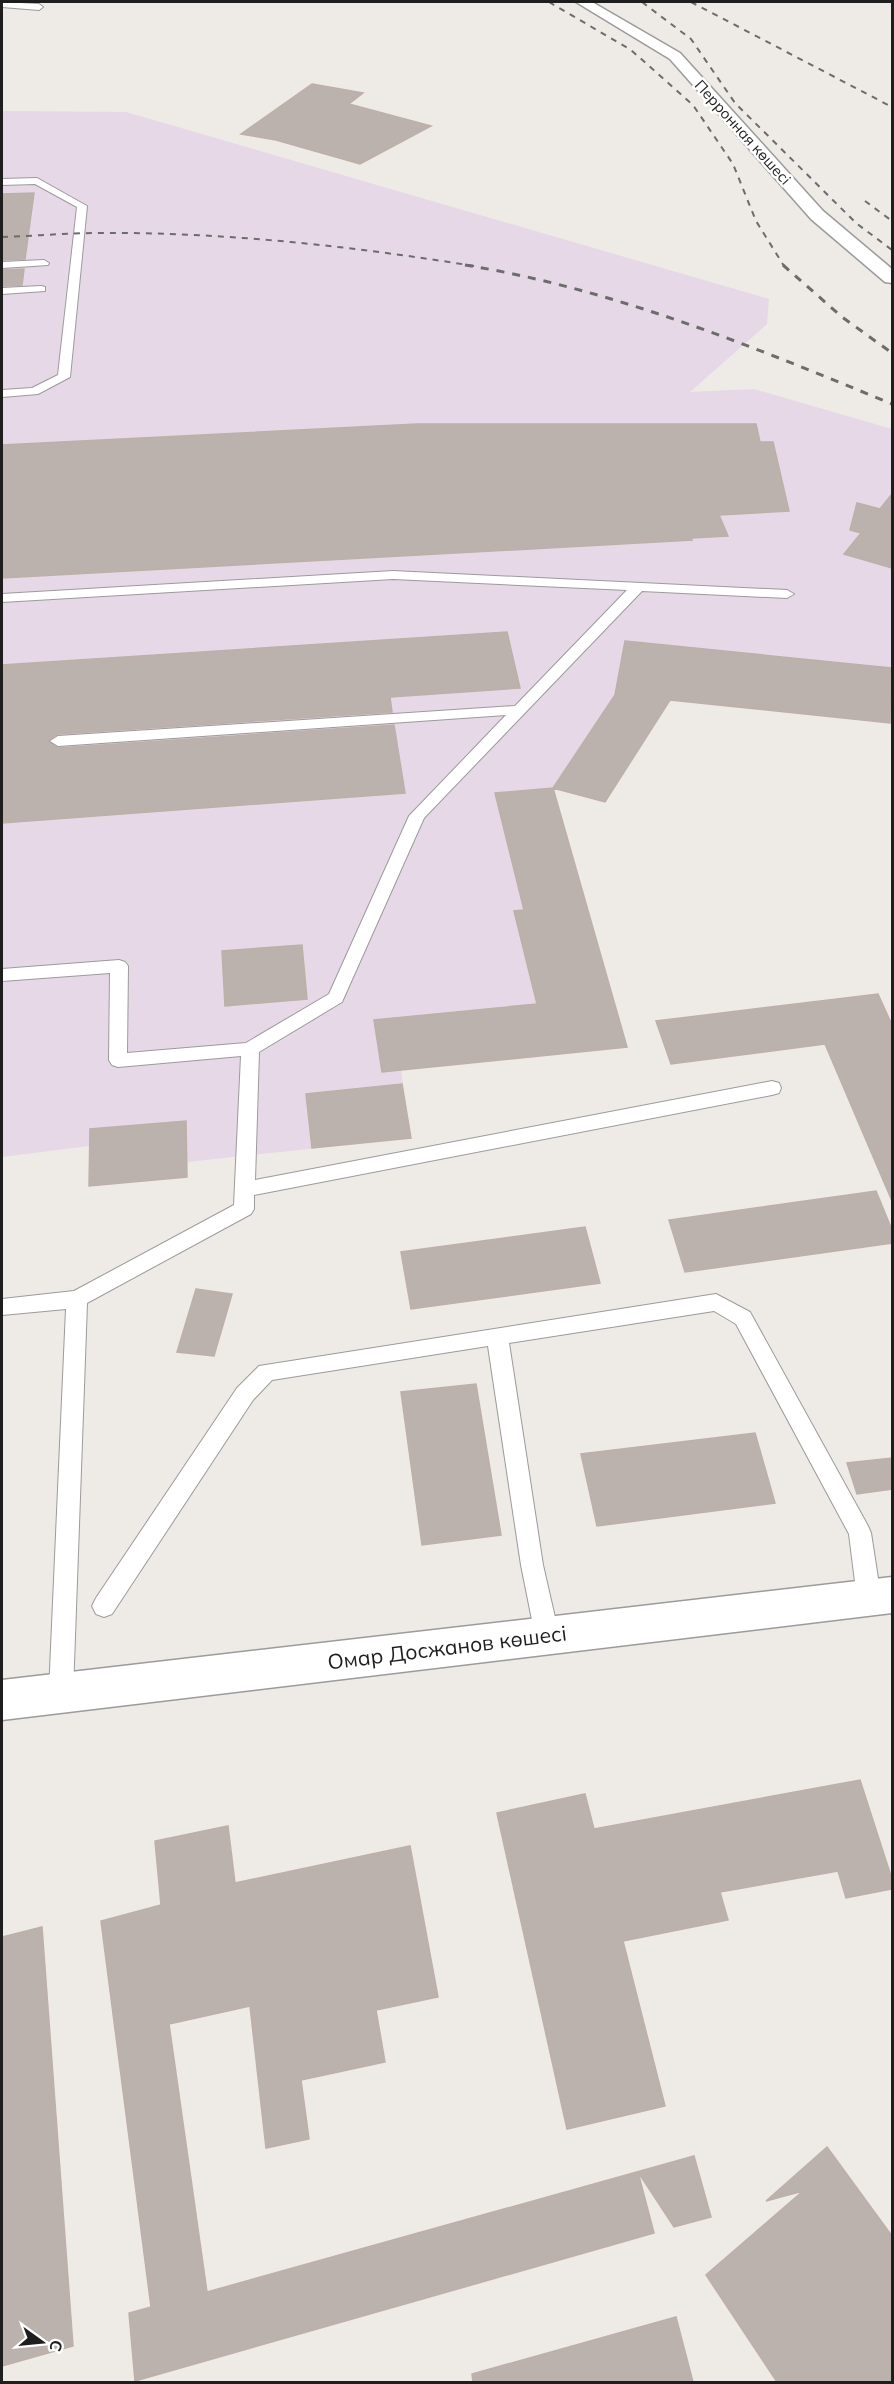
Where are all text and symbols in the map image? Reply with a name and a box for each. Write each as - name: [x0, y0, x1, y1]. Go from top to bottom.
- street label: Перронная көшесі: [691, 76, 795, 188]
- street label: Омар Досжанов көшесі: [326, 1619, 568, 1675]
- north arrow: [12, 2312, 72, 2372]
- text: С: [45, 2338, 68, 2354]

